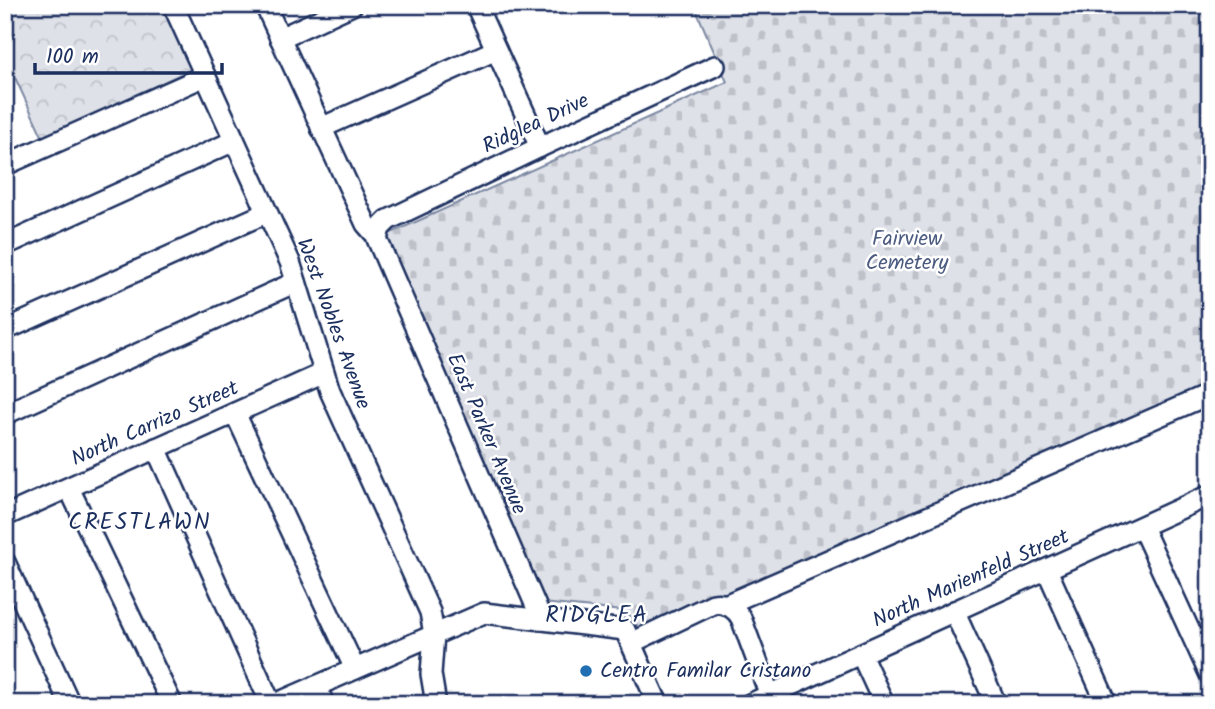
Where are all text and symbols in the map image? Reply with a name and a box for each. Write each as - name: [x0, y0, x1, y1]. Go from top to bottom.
- scale bar: [35, 32, 222, 76]
- text: 100 m: [46, 41, 99, 74]
- street label: Ridglea Drive: [477, 85, 595, 163]
- park label: Fairview Cemetery: [866, 223, 948, 280]
- street label: West Nobles Avenue: [287, 234, 379, 415]
- street label: East Parker Avenue: [437, 348, 535, 520]
- street label: North Carrizo Street: [66, 372, 245, 476]
- district label: CRESTLAWN: [68, 505, 212, 541]
- street label: North Marienfeld Street: [867, 520, 1075, 637]
- district label: RIDGLEA: [545, 598, 649, 634]
- place label: Centro Familar Cristano: [600, 655, 811, 688]
- marker: Centro Familar Cristano: [578, 663, 594, 679]

